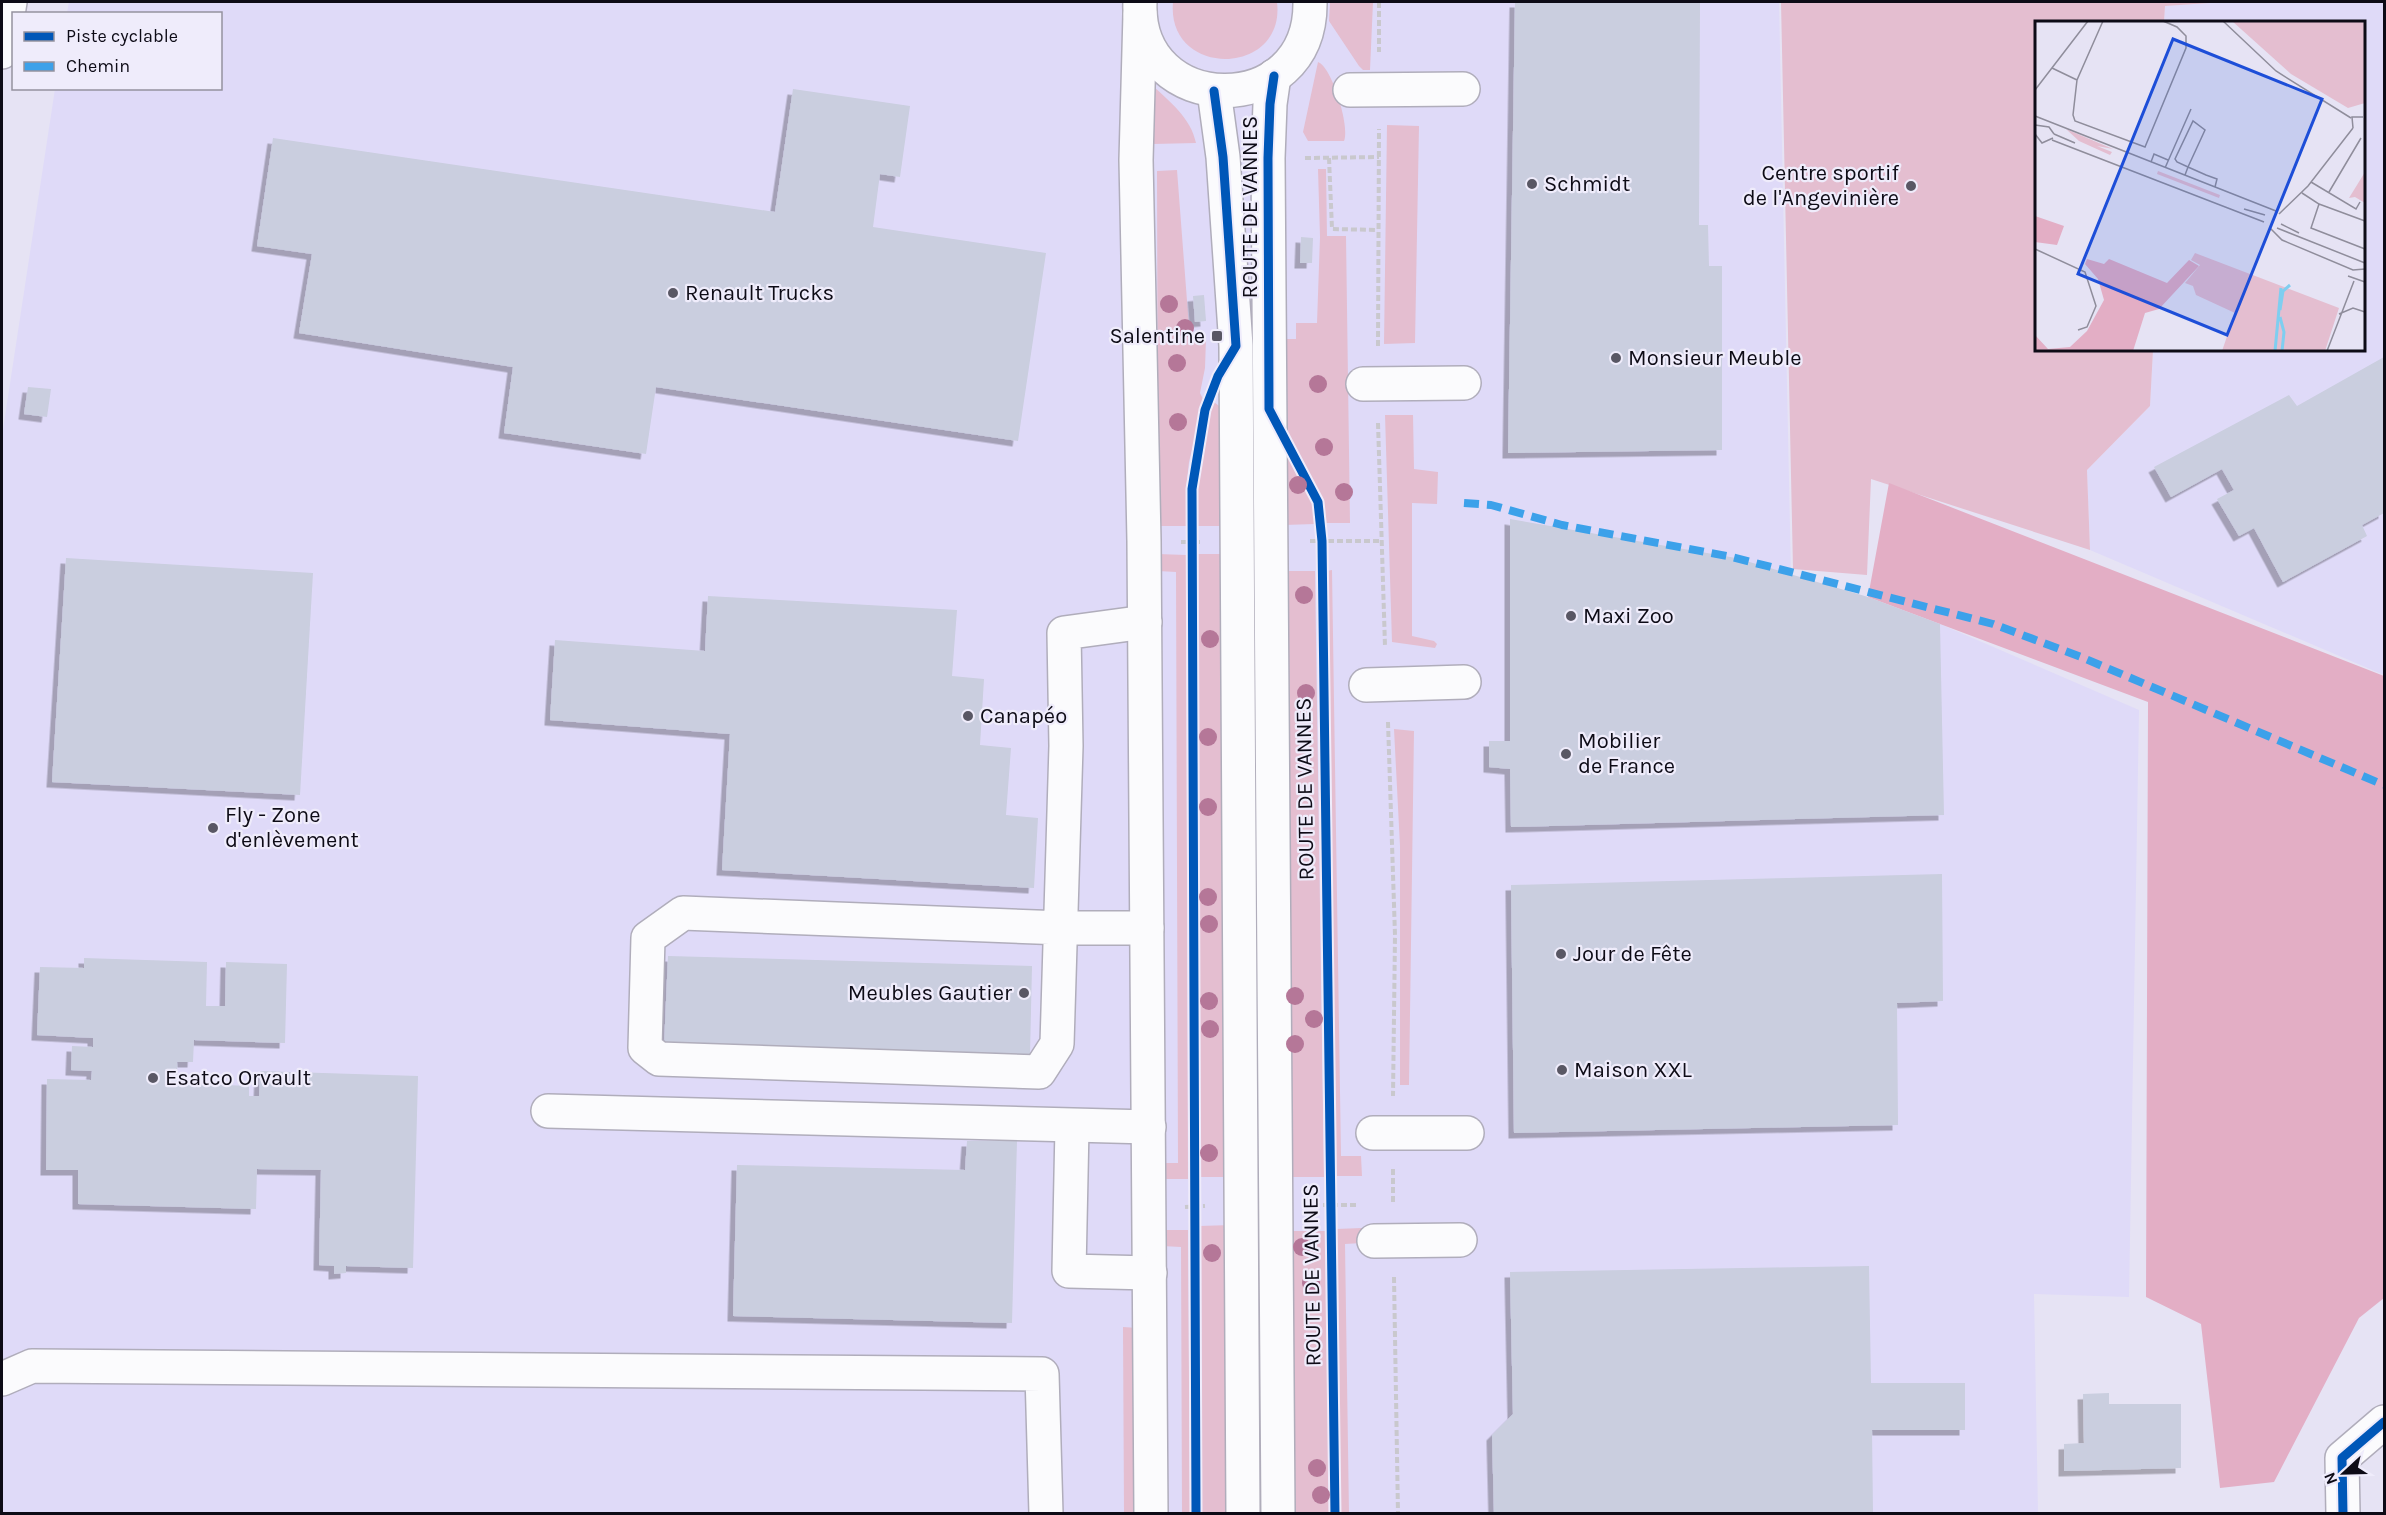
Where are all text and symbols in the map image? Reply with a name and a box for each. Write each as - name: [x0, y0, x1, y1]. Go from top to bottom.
- legend: [12, 12, 222, 90]
- inset map: [2035, 21, 2365, 351]
- text: Piste cyclable: [66, 25, 178, 47]
- text: Chemin: [66, 55, 130, 77]
- street label: ROUTE DE VANNES: [1237, 116, 1263, 298]
- place label: Centre sportif de l'Angevinière: [1743, 160, 1899, 211]
- place label: Schmidt: [1544, 171, 1630, 197]
- marker: Schmidt: [1525, 177, 1539, 191]
- marker: Centre sportif de l'Angevinière: [1904, 179, 1918, 193]
- place label: Renault Trucks: [685, 280, 834, 306]
- marker: Renault Trucks: [666, 286, 680, 300]
- place label: Salentine: [1109, 323, 1205, 349]
- marker: Salentine: [1210, 329, 1224, 343]
- place label: Monsieur Meuble: [1628, 345, 1802, 371]
- marker: Monsieur Meuble: [1609, 351, 1623, 365]
- place label: Maxi Zoo: [1583, 603, 1674, 629]
- marker: Maxi Zoo: [1564, 609, 1578, 623]
- street label: ROUTE DE VANNES: [1290, 697, 1320, 881]
- place label: Canapéo: [980, 703, 1067, 729]
- marker: Canapéo: [961, 709, 975, 723]
- place label: Mobilier de France: [1578, 728, 1675, 779]
- marker: Mobilier de France: [1559, 747, 1573, 761]
- place label: Fly - Zone d'enlèvement: [225, 802, 359, 853]
- marker: Fly - Zone d'enlèvement: [206, 821, 220, 835]
- place label: Jour de Fête: [1573, 941, 1692, 967]
- marker: Jour de Fête: [1554, 947, 1568, 961]
- place label: Meubles Gautier: [848, 980, 1012, 1006]
- marker: Meubles Gautier: [1017, 986, 1031, 1000]
- place label: Maison XXL: [1574, 1057, 1693, 1083]
- marker: Maison XXL: [1555, 1063, 1569, 1077]
- place label: Esatco Orvault: [165, 1065, 311, 1091]
- marker: Esatco Orvault: [146, 1071, 160, 1085]
- street label: ROUTE DE VANNES: [1297, 1183, 1327, 1367]
- north arrow: [2314, 1443, 2374, 1503]
- text: N: [2320, 1470, 2342, 1487]

